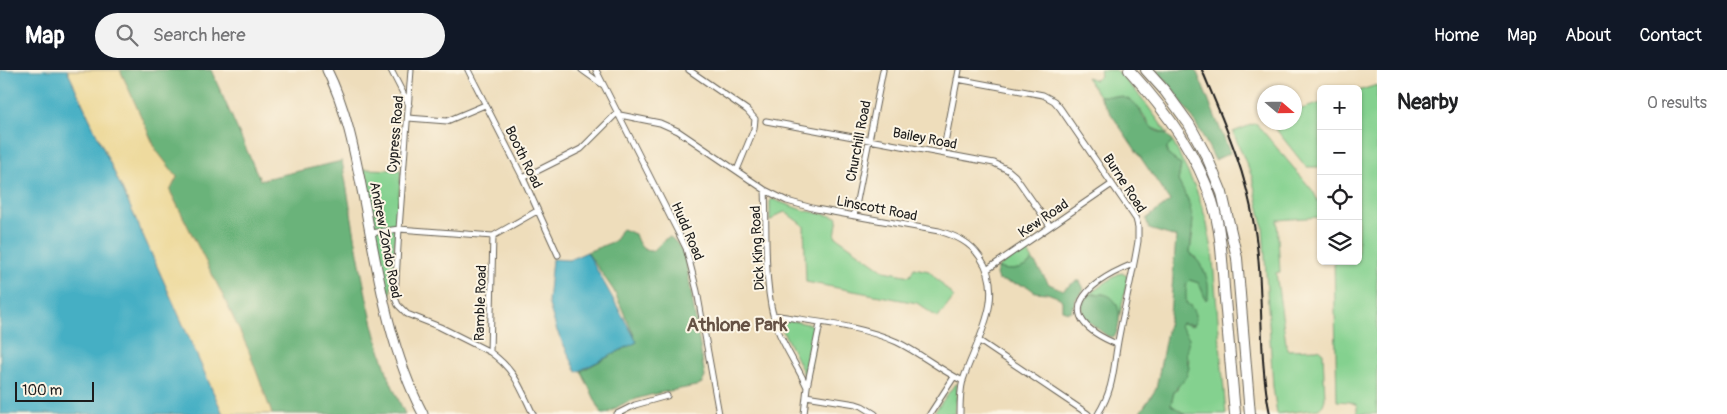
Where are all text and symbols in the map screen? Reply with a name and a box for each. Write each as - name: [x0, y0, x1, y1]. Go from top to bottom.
- search box: [95, 13, 445, 58]
- text: Map: [25, 21, 65, 50]
- icon: search: [113, 21, 141, 49]
- text: Search here: [153, 23, 246, 47]
- text: Home: [1434, 24, 1479, 47]
- text: Map: [1507, 24, 1537, 47]
- text: About: [1565, 24, 1611, 47]
- text: Contact: [1639, 24, 1702, 47]
- north arrow: [1257, 85, 1302, 130]
- map controls: [1317, 85, 1362, 265]
- button: +: [1317, 85, 1362, 130]
- text: Nearby: [1397, 89, 1458, 116]
- text: 0 results: [1647, 93, 1707, 113]
- street label: Cypress Road: [384, 95, 407, 173]
- street label: Churchill Road: [842, 99, 875, 183]
- street label: Booth Road: [501, 123, 546, 191]
- street label: Bailey Road: [891, 124, 959, 153]
- button: −: [1317, 130, 1362, 175]
- street label: Burne Road: [1099, 151, 1150, 216]
- button: locate: [1317, 175, 1362, 220]
- street label: Andrew Zondo Road: [366, 180, 405, 300]
- street label: Linscott Road: [835, 192, 919, 225]
- street label: Kew Road: [1015, 195, 1072, 241]
- street label: Hudd Road: [668, 199, 707, 263]
- street label: Dick King Road: [747, 205, 768, 291]
- button: layers: [1317, 220, 1362, 265]
- street label: Ramble Road: [471, 265, 490, 341]
- district label: Athlone Park: [687, 313, 789, 337]
- scale bar: [15, 379, 94, 402]
- text: 100 m: [22, 382, 62, 399]

